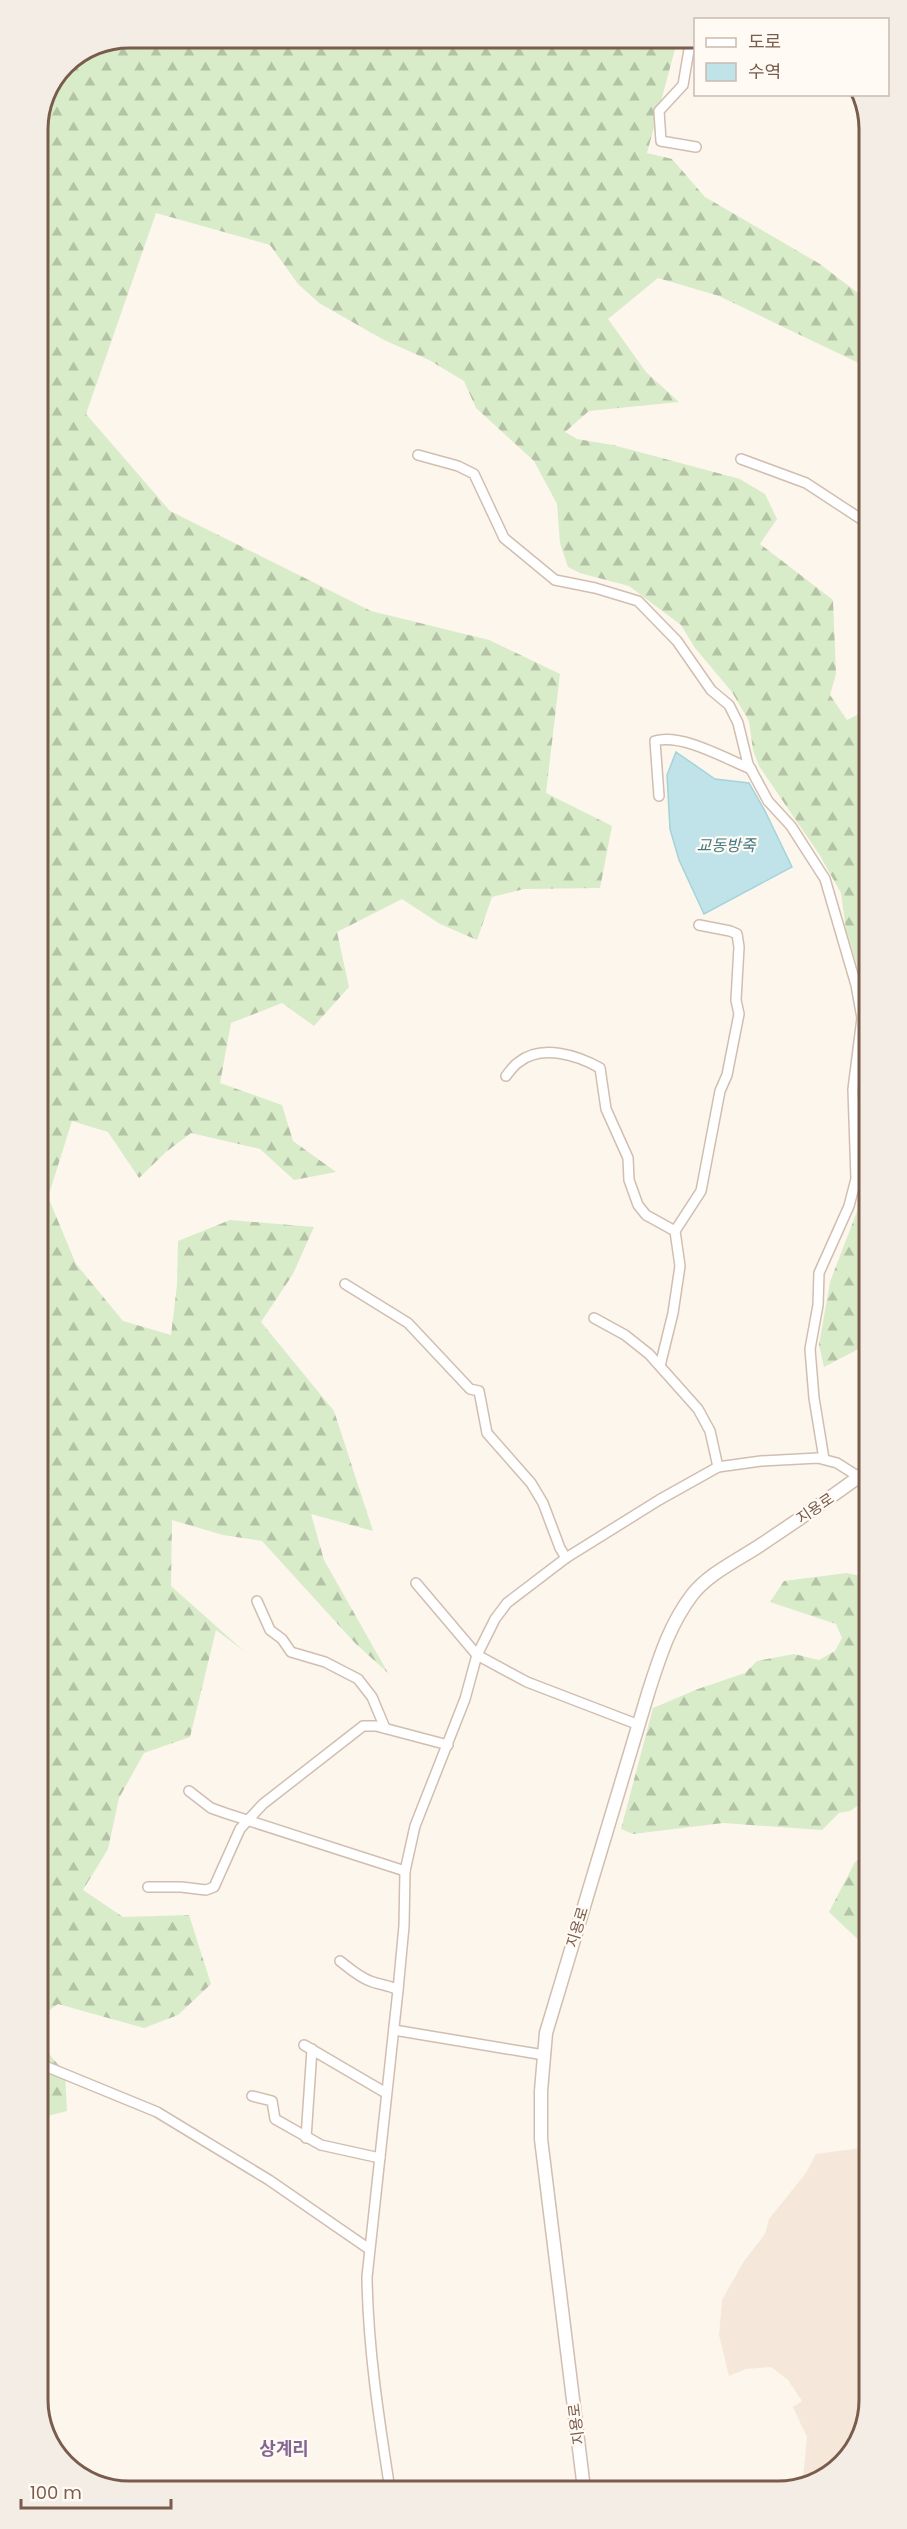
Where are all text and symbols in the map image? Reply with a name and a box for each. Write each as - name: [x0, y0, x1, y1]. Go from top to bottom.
- legend: [694, 18, 889, 96]
- text: 도로: [748, 29, 781, 54]
- text: 수역: [748, 59, 781, 84]
- water label: 교동방죽: [697, 834, 757, 857]
- street label: 지용로: [792, 1488, 838, 1528]
- street label: 지용로: [561, 1904, 593, 1950]
- street label: 지용로: [563, 2402, 589, 2446]
- district label: 상계리: [259, 2436, 309, 2461]
- scale bar: [21, 2472, 171, 2510]
- text: 100 m: [30, 2480, 82, 2505]

